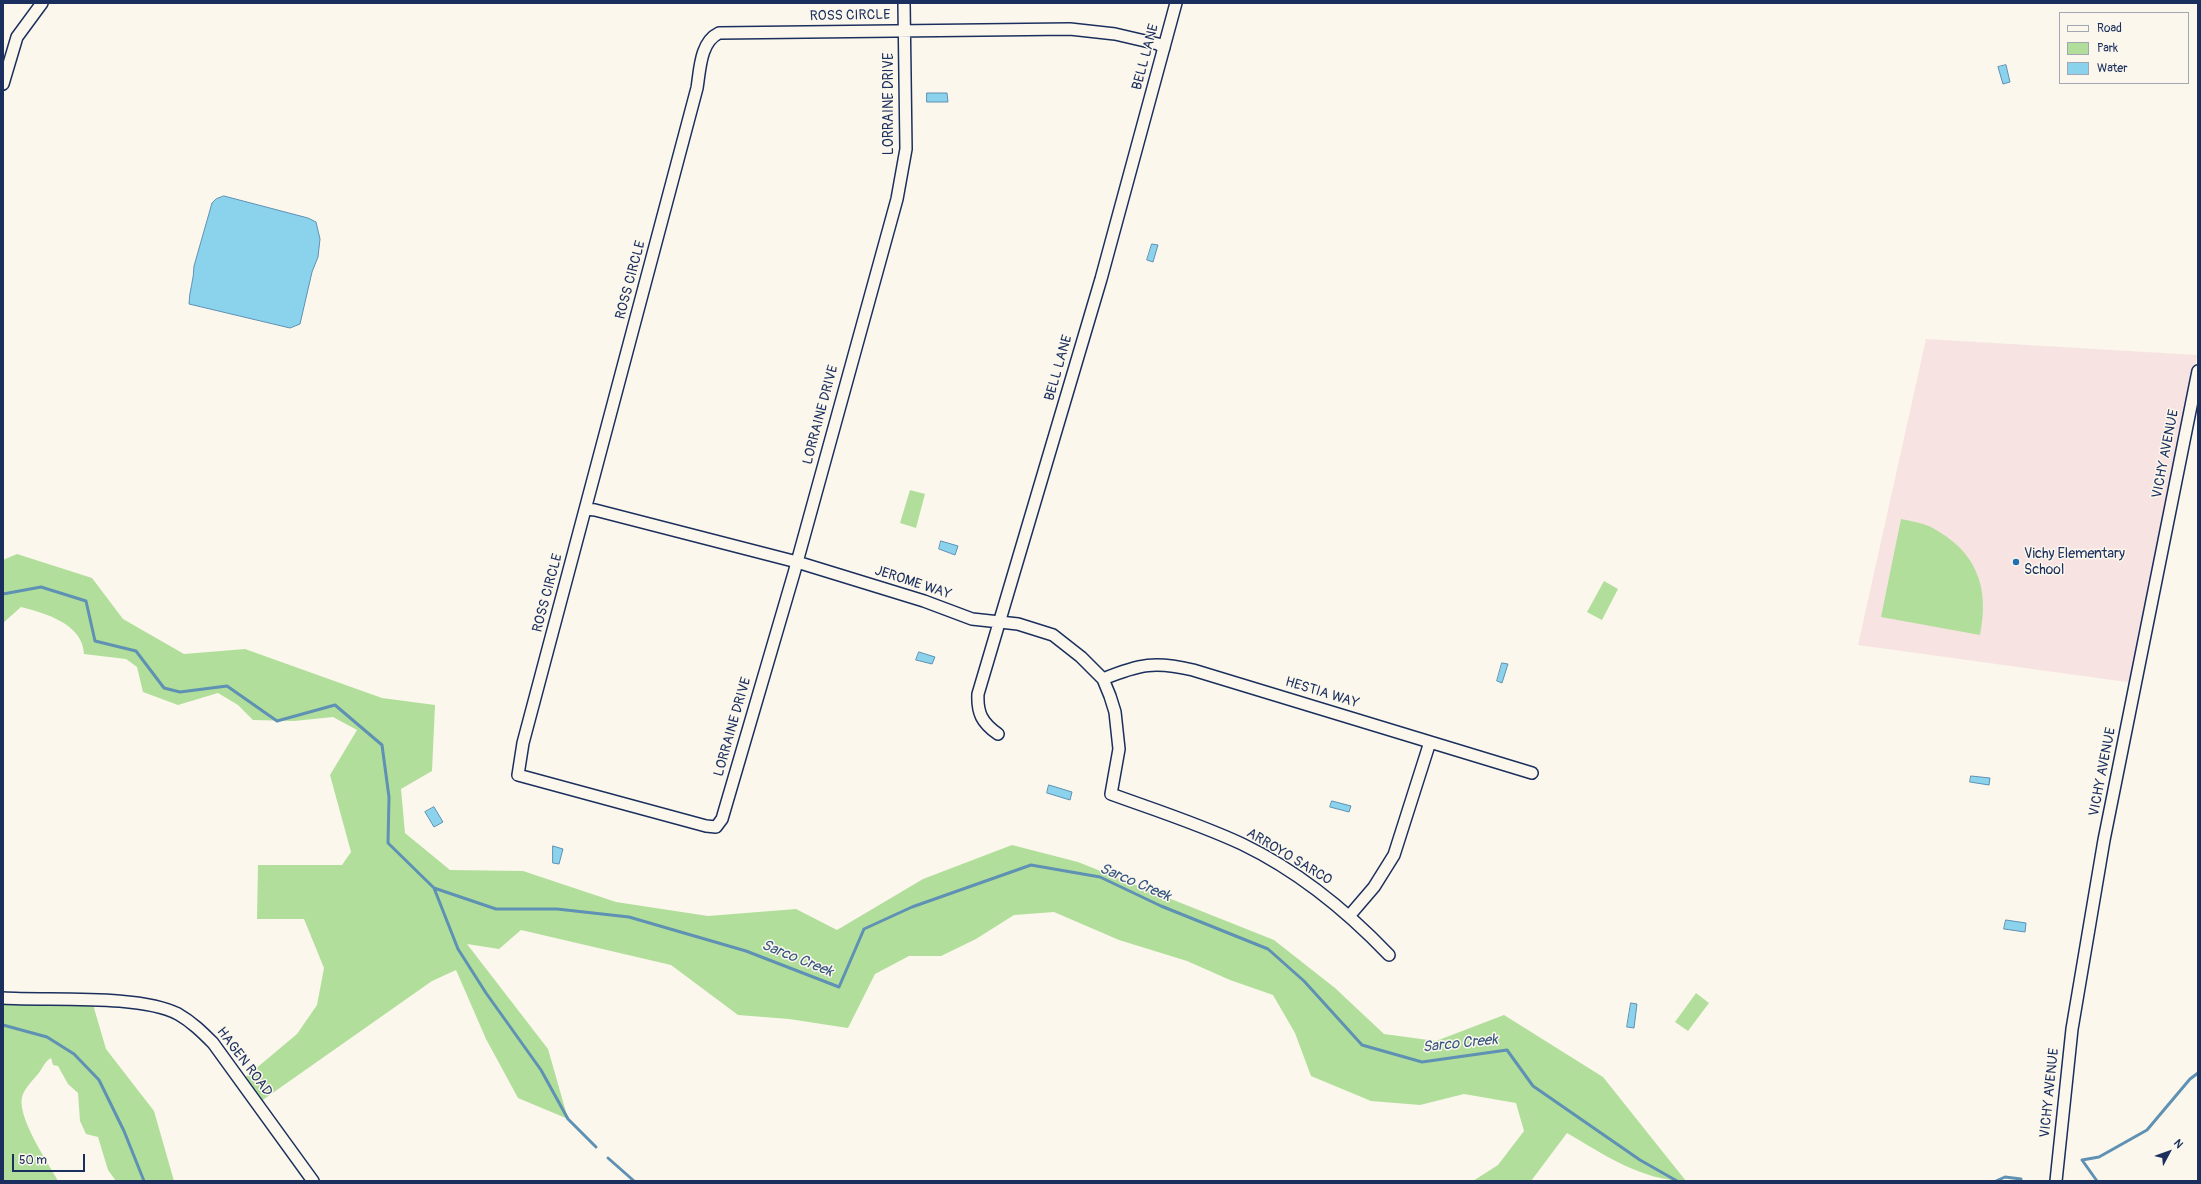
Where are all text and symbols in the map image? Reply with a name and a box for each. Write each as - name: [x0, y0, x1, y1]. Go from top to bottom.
- street label: ROSS CIRCLE: [809, 7, 891, 25]
- legend: [2059, 12, 2189, 84]
- text: Road: [2097, 21, 2122, 36]
- street label: BELL LANE: [1129, 22, 1163, 92]
- text: Park: [2097, 41, 2118, 56]
- street label: LORRAINE DRIVE: [881, 53, 897, 155]
- text: Water: [2097, 61, 2128, 76]
- street label: ROSS CIRCLE: [612, 239, 650, 321]
- street label: BELL LANE: [1042, 333, 1076, 403]
- street label: LORRAINE DRIVE: [800, 363, 842, 467]
- street label: VICHY AVENUE: [2149, 408, 2183, 500]
- place label: Vichy Elementary School: [2024, 546, 2125, 578]
- street label: ROSS CIRCLE: [529, 552, 567, 634]
- marker: Vichy Elementary School: [2011, 557, 2021, 567]
- street label: JEROME WAY: [872, 563, 954, 603]
- street label: HESTIA WAY: [1283, 674, 1361, 712]
- street label: LORRAINE DRIVE: [711, 676, 755, 778]
- street label: VICHY AVENUE: [2086, 726, 2120, 818]
- street label: ARROYO SARCO: [1243, 825, 1335, 889]
- water label: Sarco Creek: [1097, 860, 1173, 906]
- water label: Sarco Creek: [759, 937, 835, 981]
- street label: HAGEN ROAD: [213, 1024, 275, 1100]
- water label: Sarco Creek: [1422, 1031, 1498, 1057]
- street label: VICHY AVENUE: [2037, 1047, 2063, 1139]
- north arrow: [2149, 1132, 2189, 1172]
- text: N: [2171, 1137, 2186, 1151]
- scale bar: [14, 1146, 87, 1172]
- text: 50 m: [19, 1153, 47, 1168]

